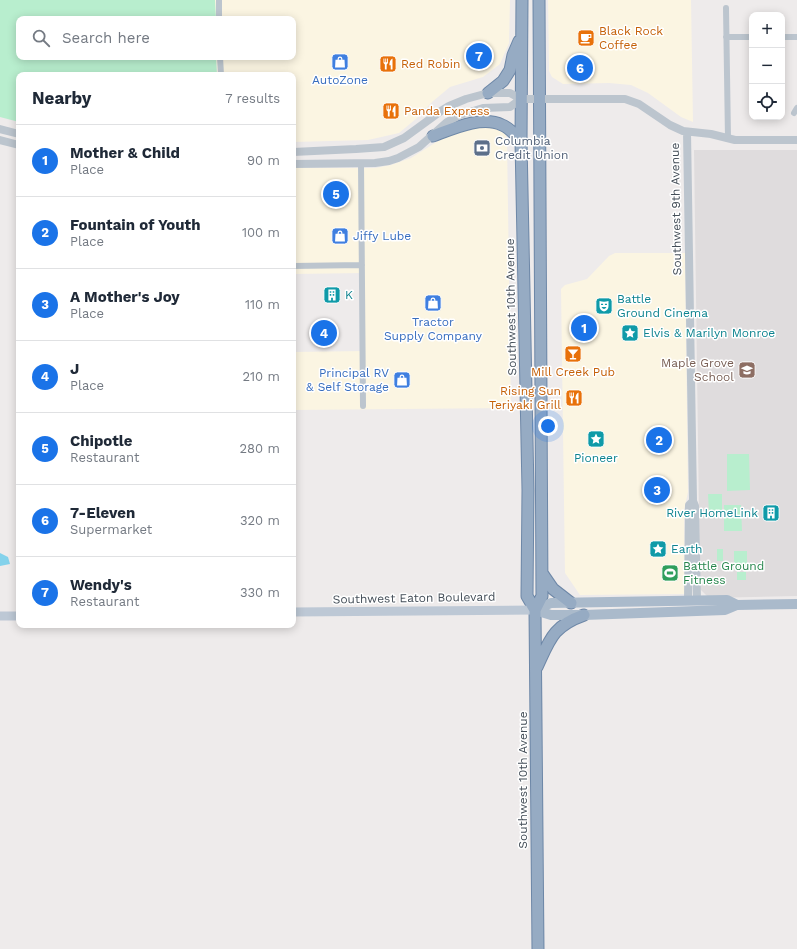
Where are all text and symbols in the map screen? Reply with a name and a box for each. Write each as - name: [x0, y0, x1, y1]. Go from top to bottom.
- map controls: [749, 12, 785, 120]
- button: +: [749, 12, 785, 48]
- search box: [16, 16, 296, 60]
- place label: Black Rock Coffee: [599, 24, 663, 52]
- icon: search: [30, 27, 52, 49]
- cafe icon: Black Rock Coffee: [576, 28, 596, 48]
- text: Search here: [62, 29, 150, 47]
- pin: 7: [466, 41, 492, 71]
- button: −: [749, 48, 785, 84]
- shop icon: AutoZone: [330, 52, 350, 72]
- pin: 6: [567, 53, 593, 83]
- restaurant icon: Red Robin: [378, 54, 398, 74]
- place label: Red Robin: [401, 57, 460, 71]
- place label: AutoZone: [312, 73, 368, 87]
- button: locate: [749, 84, 785, 120]
- text: Nearby: [32, 88, 91, 108]
- text: 7 results: [225, 91, 280, 106]
- restaurant icon: Panda Express: [381, 101, 401, 121]
- place label: Panda Express: [404, 104, 490, 118]
- place label: Columbia Credit Union: [495, 134, 568, 162]
- bank icon: Columbia Credit Union: [472, 138, 492, 158]
- street label: Southwest 9th Avenue: [668, 142, 684, 276]
- text: Mother & Child: [70, 144, 180, 162]
- text: 1: [42, 153, 48, 168]
- text: 90 m: [247, 153, 280, 168]
- text: Place: [70, 162, 104, 177]
- pin: 5: [323, 179, 349, 209]
- text: Fountain of Youth: [70, 216, 201, 234]
- text: 2: [41, 225, 49, 240]
- text: 100 m: [242, 225, 280, 240]
- shop icon: Jiffy Lube: [330, 226, 350, 246]
- place label: Jiffy Lube: [353, 229, 411, 243]
- text: Place: [70, 234, 104, 249]
- street label: Southwest 10th Avenue: [503, 238, 519, 376]
- building icon: K: [322, 285, 342, 305]
- text: A Mother's Joy: [70, 288, 180, 306]
- place label: K: [345, 288, 353, 302]
- place label: Battle Ground Cinema: [617, 292, 708, 320]
- shop icon: Tractor Supply Company: [423, 293, 443, 313]
- theatre icon: Battle Ground Cinema: [594, 296, 614, 316]
- text: 3: [41, 297, 49, 312]
- text: 110 m: [245, 297, 280, 312]
- text: Place: [70, 306, 104, 321]
- pin: 1: [571, 313, 597, 343]
- place label: Tractor Supply Company: [384, 315, 483, 343]
- pin: 4: [311, 318, 337, 348]
- place icon: Elvis & Marilyn Monroe: [620, 323, 640, 343]
- place label: Elvis & Marilyn Monroe: [643, 326, 775, 340]
- bar icon: Mill Creek Pub: [563, 344, 583, 364]
- place label: Maple Grove School: [661, 356, 734, 384]
- text: J: [70, 360, 79, 378]
- school or university icon: Maple Grove School: [737, 360, 757, 380]
- place label: Mill Creek Pub: [531, 365, 615, 379]
- place label: Principal RV & Self Storage: [306, 366, 389, 394]
- text: 4: [41, 369, 49, 384]
- text: 210 m: [242, 369, 280, 384]
- shop icon: Principal RV & Self Storage: [392, 370, 412, 390]
- text: Place: [70, 378, 104, 393]
- place label: Rising Sun Teriyaki Grill: [489, 384, 561, 412]
- restaurant icon: Rising Sun Teriyaki Grill: [564, 388, 584, 408]
- your location: [538, 416, 558, 436]
- pin: 2: [646, 425, 672, 455]
- place icon: Pioneer: [586, 429, 606, 449]
- text: Chipotle: [70, 432, 132, 450]
- text: 5: [41, 441, 49, 456]
- text: 280 m: [240, 441, 280, 456]
- text: Restaurant: [70, 450, 140, 465]
- place label: Pioneer: [574, 451, 618, 465]
- pin: 3: [644, 475, 670, 505]
- building icon: River HomeLink: [761, 503, 781, 523]
- text: 7-Eleven: [70, 504, 135, 522]
- place label: River HomeLink: [666, 506, 758, 520]
- text: 6: [41, 513, 49, 528]
- text: 320 m: [240, 513, 280, 528]
- text: Supermarket: [70, 522, 152, 537]
- place icon: Earth: [648, 539, 668, 559]
- place label: Earth: [671, 542, 702, 556]
- place label: Battle Ground Fitness: [683, 559, 764, 587]
- sports icon: Battle Ground Fitness: [660, 563, 680, 583]
- text: Wendy's: [70, 576, 132, 594]
- text: 7: [41, 585, 49, 600]
- text: 330 m: [240, 585, 280, 600]
- street label: Southwest Eaton Boulevard: [332, 590, 496, 606]
- text: Restaurant: [70, 594, 140, 609]
- street label: Southwest 10th Avenue: [516, 711, 530, 849]

